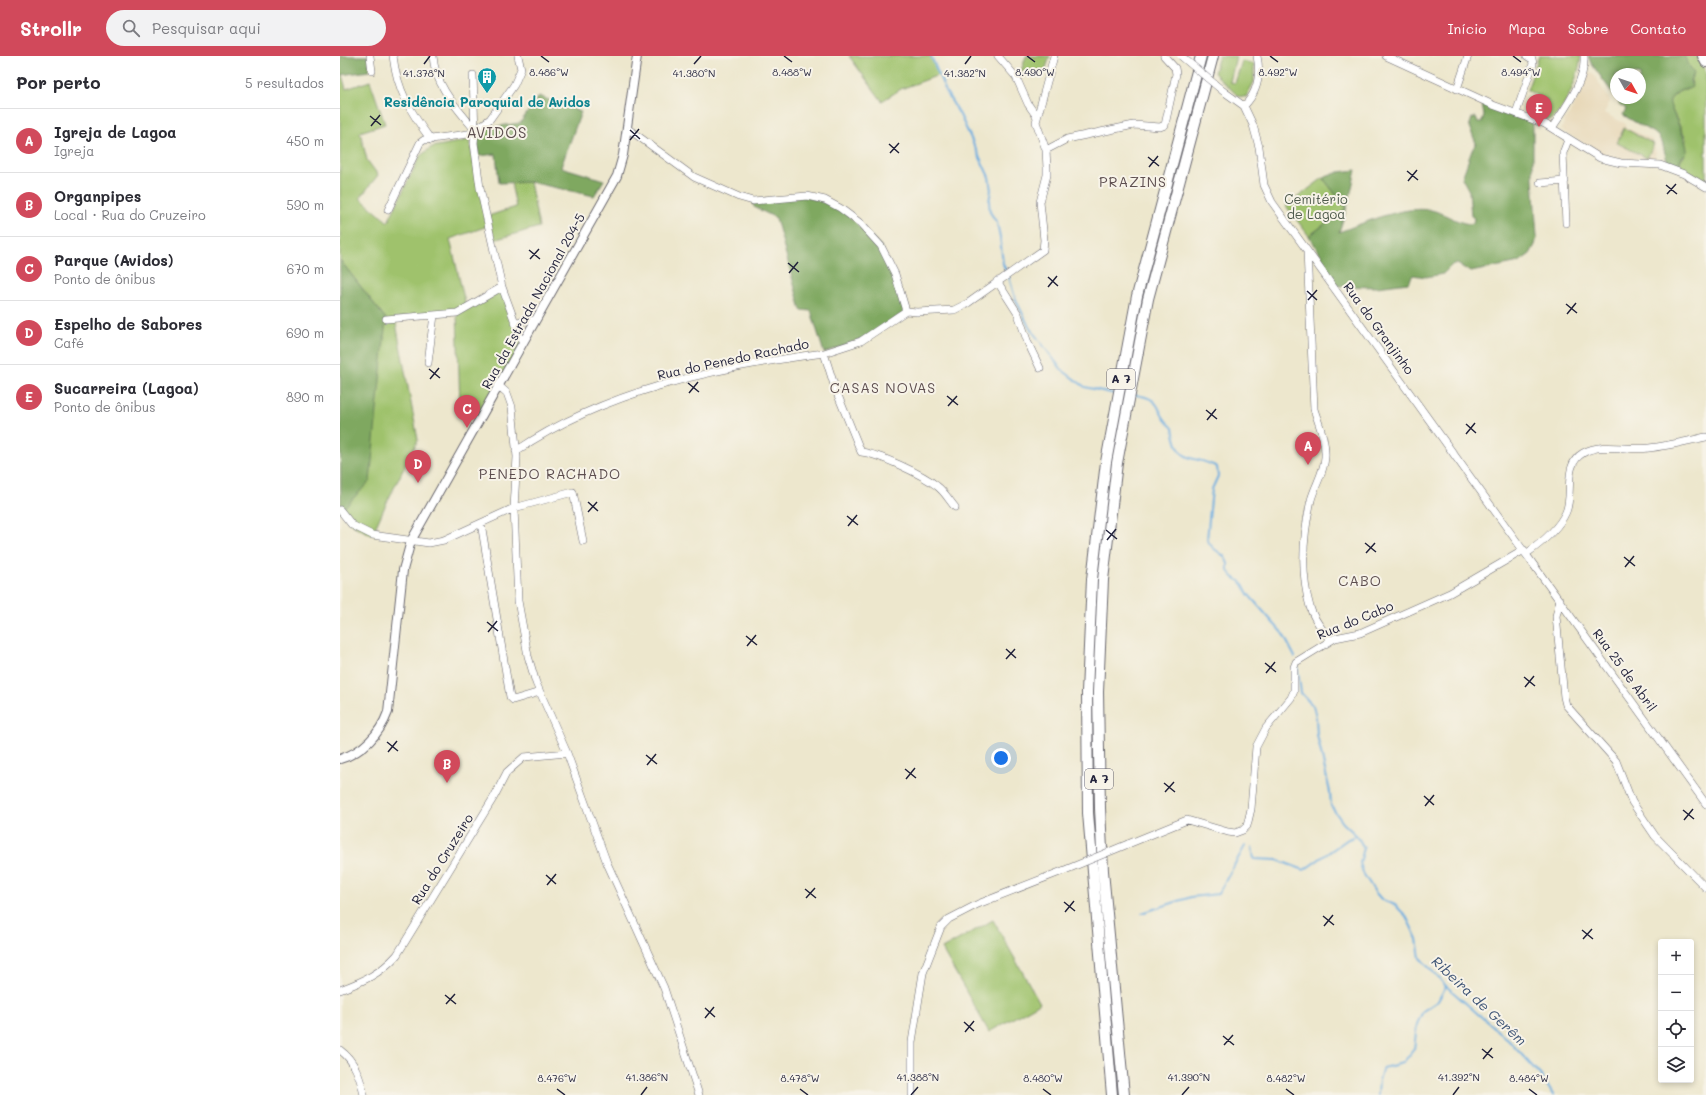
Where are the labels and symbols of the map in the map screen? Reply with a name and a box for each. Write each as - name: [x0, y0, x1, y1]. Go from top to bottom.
- text: 8.486°W: [529, 65, 569, 79]
- text: 8.488°W: [772, 65, 812, 79]
- text: 8.490°W: [1015, 65, 1055, 79]
- text: 8.492°W: [1259, 65, 1298, 79]
- text: 8.494°W: [1501, 65, 1541, 79]
- text: 41.378°N: [403, 66, 445, 80]
- building icon: Residência Paroquial de Avidos: [476, 66, 498, 94]
- text: 41.380°N: [673, 66, 715, 80]
- text: 41.382°N: [944, 66, 986, 80]
- north arrow: [1610, 68, 1646, 104]
- place label: Residência Paroquial de Avidos: [384, 93, 590, 110]
- pin: E: [1526, 94, 1552, 127]
- district label: AVIDOS: [467, 122, 527, 142]
- district label: PRAZINS: [1099, 172, 1167, 191]
- park label: Cemitério de Lagoa: [1284, 190, 1348, 222]
- street label: Rua da Estrada Nacional 204-5: [477, 210, 588, 392]
- street label: Rua do Granjinho: [1340, 278, 1419, 377]
- street label: Rua do Penedo Rachado: [656, 334, 811, 383]
- road number: A 7: [1107, 369, 1135, 389]
- district label: CASAS NOVAS: [830, 378, 936, 397]
- pin: C: [454, 395, 480, 428]
- pin: A: [1295, 432, 1321, 465]
- pin: D: [405, 450, 431, 483]
- district label: PENEDO RACHADO: [479, 464, 621, 483]
- district label: CABO: [1338, 571, 1382, 590]
- street label: Rua do Cabo: [1314, 596, 1396, 643]
- street label: Rua 25 de Abril: [1590, 625, 1661, 714]
- your location: [991, 748, 1011, 768]
- pin: B: [434, 750, 460, 783]
- road number: A 7: [1085, 769, 1113, 789]
- street label: Rua do Cruzeiro: [407, 810, 477, 907]
- water label: Ribeira de Gerêm: [1428, 952, 1531, 1050]
- text: 41.386°N: [626, 1070, 668, 1084]
- text: 41.388°N: [897, 1070, 939, 1084]
- text: 41.390°N: [1168, 1070, 1210, 1084]
- text: 41.392°N: [1438, 1070, 1480, 1084]
- text: 8.476°W: [537, 1071, 577, 1085]
- text: 8.478°W: [780, 1071, 820, 1085]
- text: 8.480°W: [1023, 1071, 1063, 1085]
- text: 8.482°W: [1266, 1071, 1306, 1085]
- text: 8.484°W: [1509, 1071, 1549, 1085]

